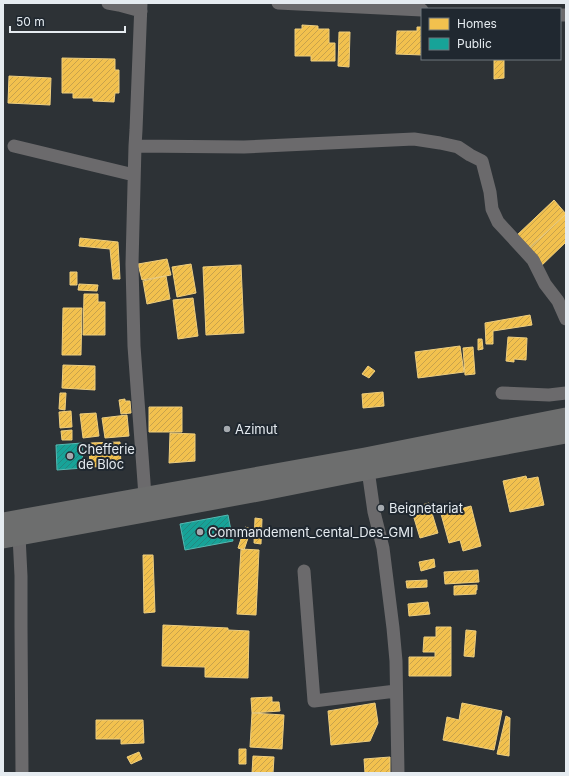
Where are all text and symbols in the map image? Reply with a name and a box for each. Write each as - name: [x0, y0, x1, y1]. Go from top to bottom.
- scale bar: [10, 8, 125, 34]
- legend: [421, 8, 561, 60]
- text: 50 m: [16, 14, 45, 29]
- text: Homes: [457, 16, 497, 31]
- text: Public: [457, 36, 492, 51]
- place label: Azimut: [235, 421, 278, 437]
- marker: Azimut: [222, 424, 232, 434]
- place label: Chefferie de Bloc: [78, 441, 135, 472]
- marker: Chefferie de Bloc: [65, 451, 75, 461]
- place label: Beignetariat: [389, 500, 463, 516]
- marker: Beignetariat: [376, 503, 386, 513]
- place label: Commandement_cental_Des_GMI: [208, 524, 413, 540]
- marker: Commandement_cental_Des_GMI: [195, 527, 205, 537]

